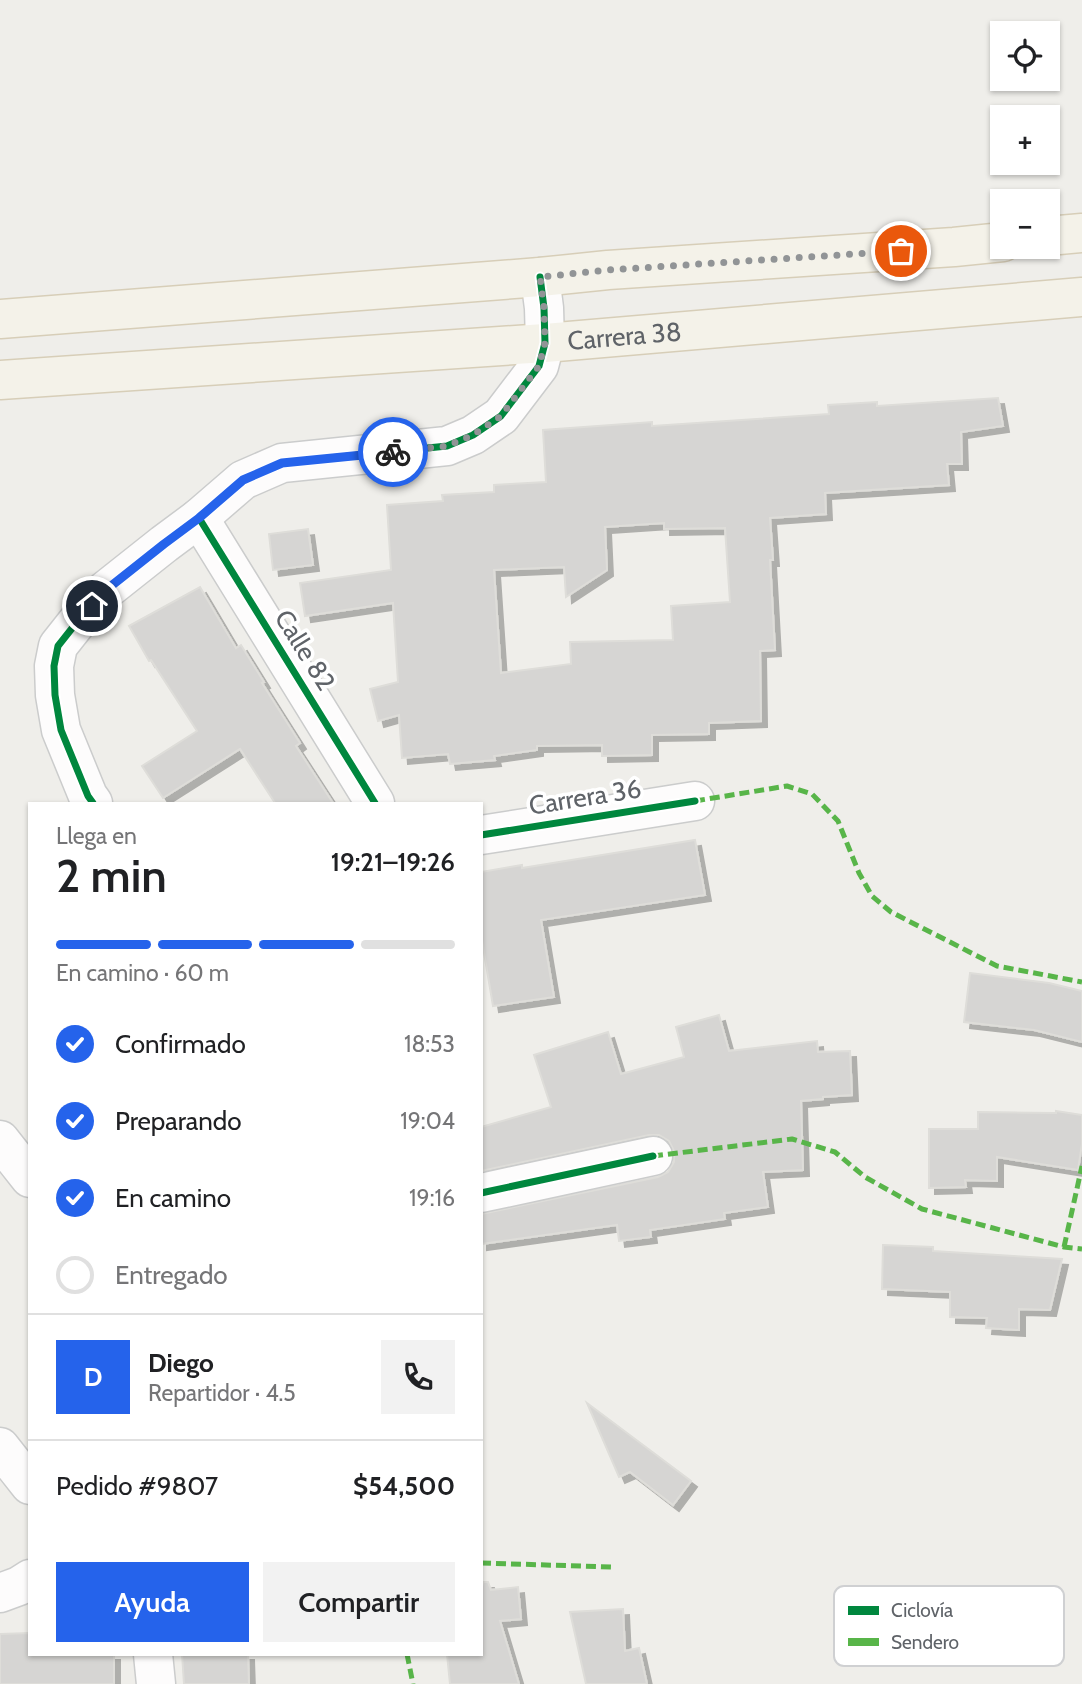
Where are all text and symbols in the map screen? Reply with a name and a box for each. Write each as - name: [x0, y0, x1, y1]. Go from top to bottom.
- map controls: [990, 21, 1060, 259]
- button: locate: [990, 21, 1060, 91]
- button: +: [990, 105, 1060, 175]
- button: −: [990, 189, 1060, 259]
- pin: [871, 221, 931, 281]
- icon: bag: [882, 232, 920, 270]
- street label: Carrera 38: [566, 315, 683, 357]
- courier: [358, 417, 428, 487]
- icon: bike: [374, 433, 412, 471]
- pin: [62, 576, 122, 636]
- icon: home: [73, 587, 111, 625]
- street label: Calle 82: [268, 604, 342, 696]
- street label: Carrera 36: [527, 772, 643, 822]
- text: Llega en: [56, 822, 137, 850]
- text: 19:21–19:26: [331, 846, 455, 878]
- text: 2 min: [56, 848, 167, 904]
- text: En camino · 60 m: [56, 959, 229, 987]
- icon: check: [56, 1025, 94, 1063]
- text: Confirmado: [115, 1028, 246, 1060]
- text: 18:53: [404, 1030, 455, 1058]
- icon: check: [56, 1102, 94, 1140]
- text: Preparando: [115, 1105, 242, 1137]
- text: 19:04: [400, 1107, 455, 1135]
- icon: check: [56, 1179, 94, 1217]
- text: En camino: [115, 1182, 231, 1214]
- text: 19:16: [409, 1184, 455, 1212]
- text: Entregado: [115, 1259, 228, 1291]
- button: phone: [381, 1340, 455, 1414]
- text: Diego: [148, 1347, 214, 1379]
- text: D: [84, 1361, 102, 1393]
- text: Repartidor · 4.5: [148, 1379, 296, 1407]
- text: Pedido #9807: [56, 1470, 218, 1502]
- text: $54,500: [353, 1470, 455, 1502]
- button: Ayuda: [56, 1562, 249, 1642]
- button: Compartir: [263, 1562, 455, 1642]
- legend: [834, 1586, 1064, 1666]
- text: Ciclovía: [891, 1599, 953, 1622]
- text: Sendero: [891, 1631, 959, 1654]

